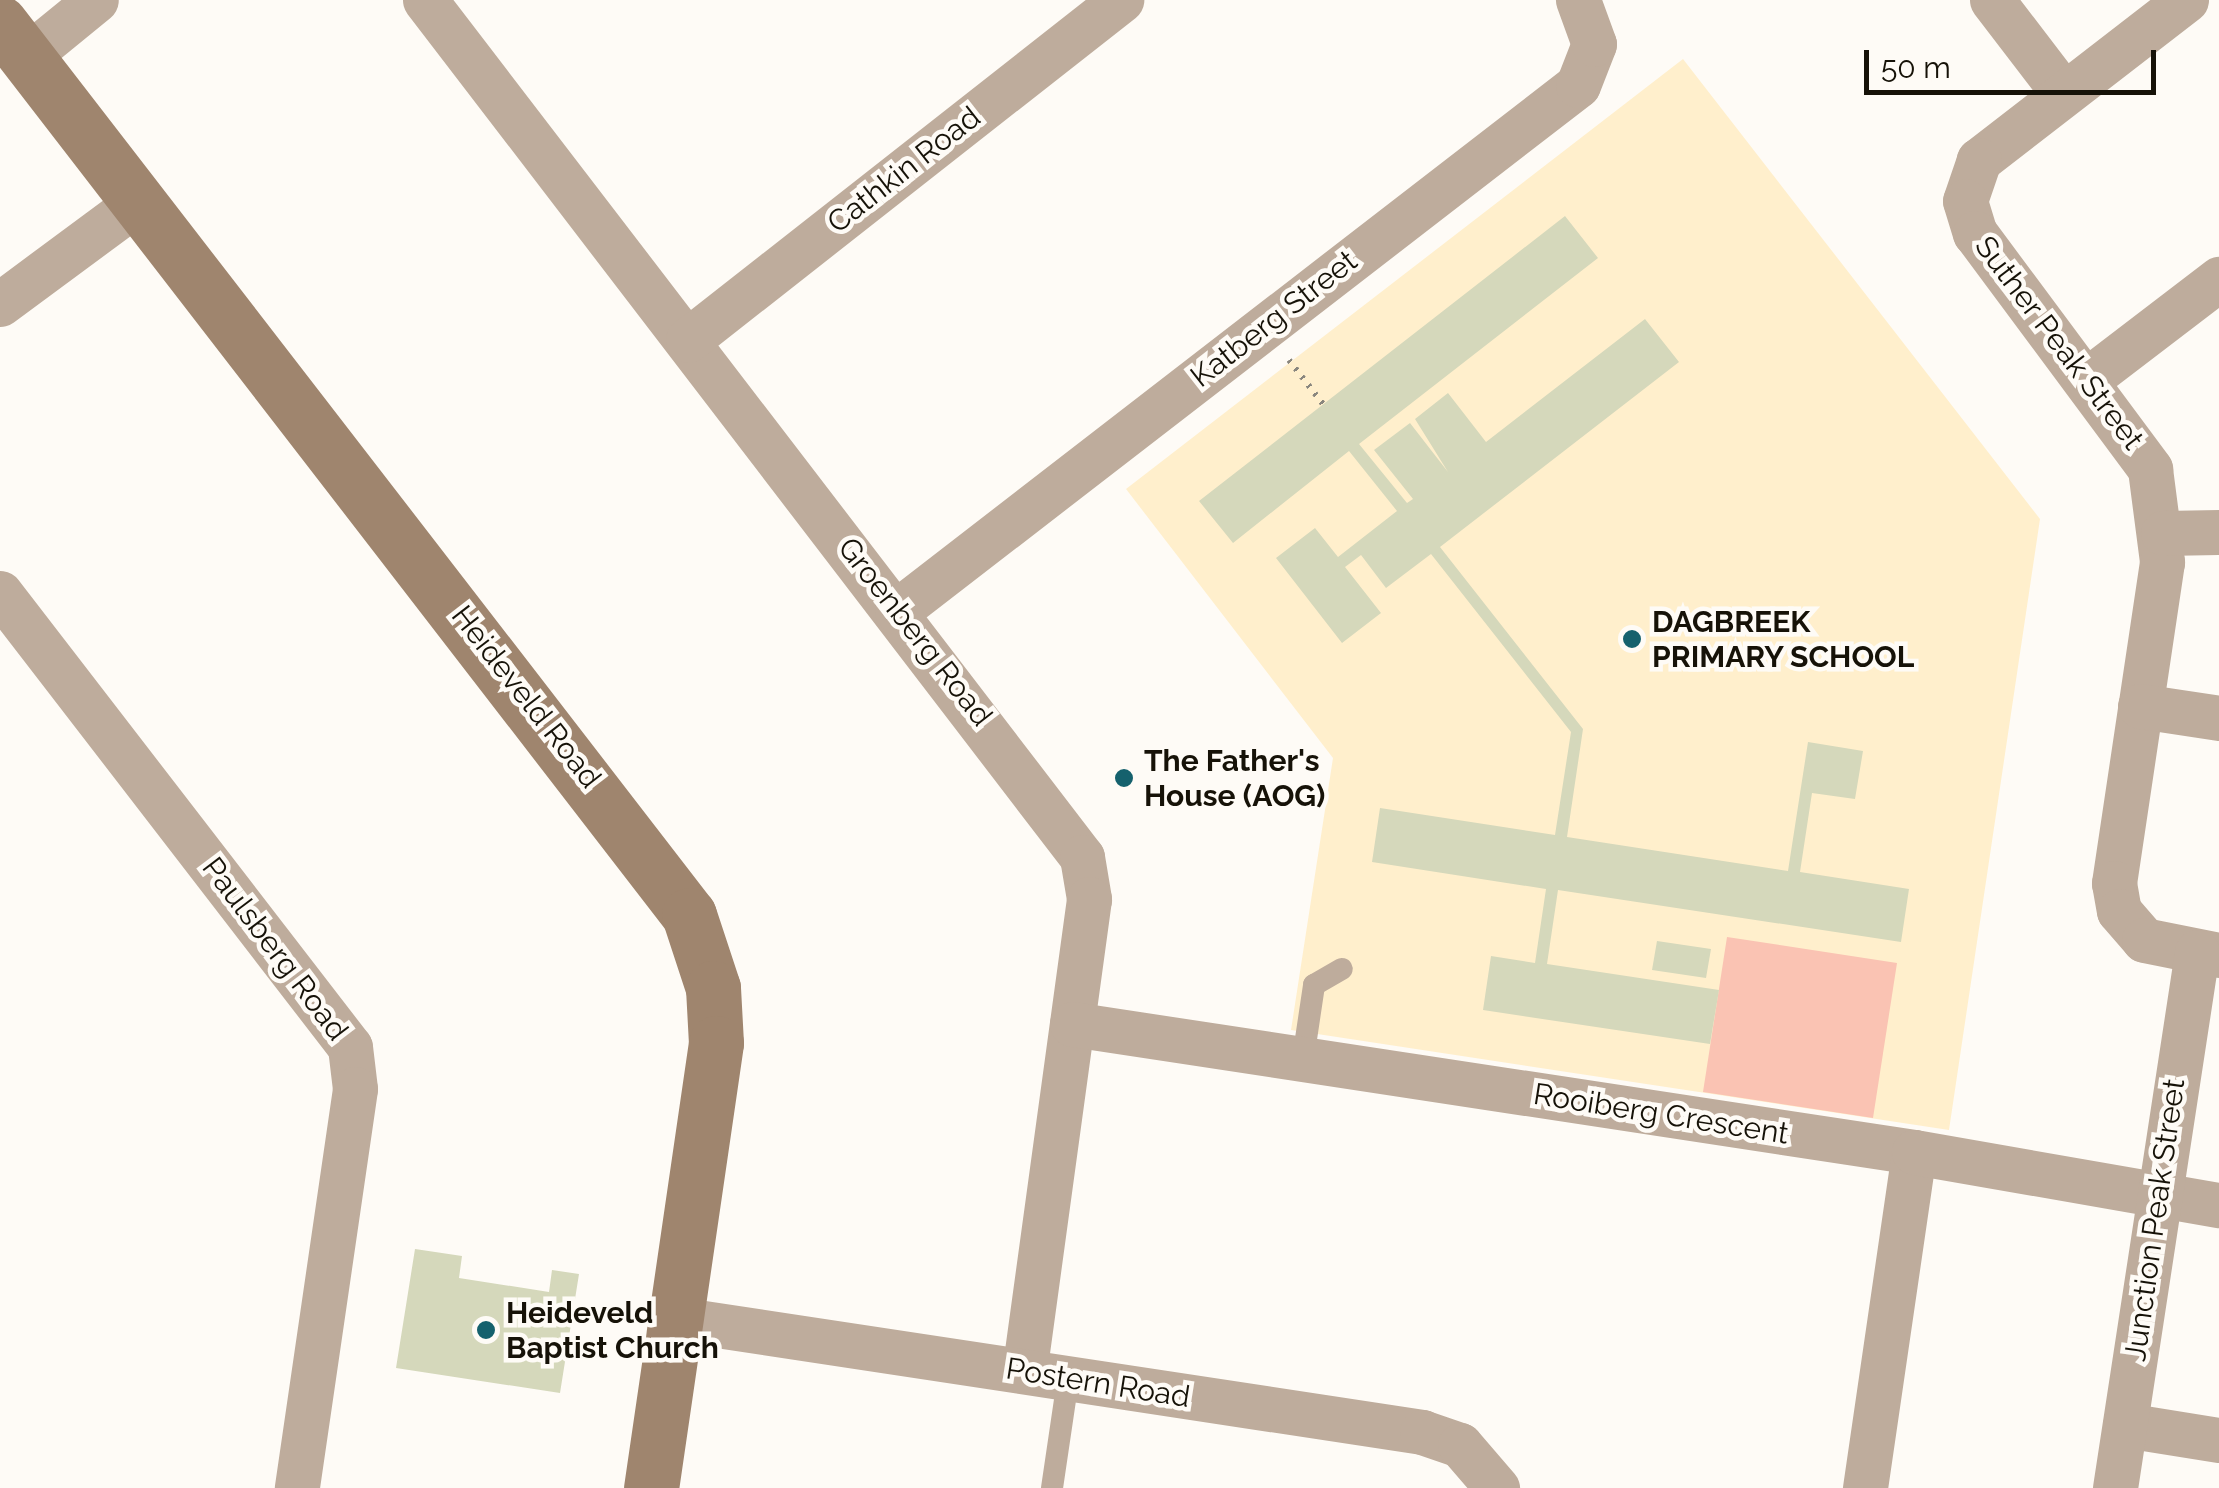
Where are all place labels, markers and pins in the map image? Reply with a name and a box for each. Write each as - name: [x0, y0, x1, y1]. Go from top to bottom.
- place label: DAGBREEK PRIMARY SCHOOL: [1652, 604, 1915, 674]
- marker: DAGBREEK PRIMARY SCHOOL: [1621, 628, 1643, 650]
- place label: The Father's House (AOG): [1144, 743, 1325, 814]
- marker: The Father's House (AOG): [1113, 767, 1135, 789]
- place label: Heideveld Baptist Church: [506, 1295, 719, 1366]
- marker: Heideveld Baptist Church: [475, 1319, 497, 1341]

